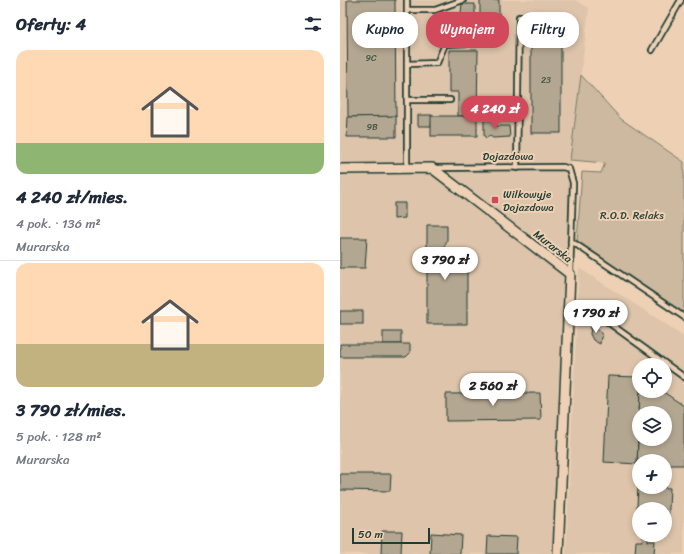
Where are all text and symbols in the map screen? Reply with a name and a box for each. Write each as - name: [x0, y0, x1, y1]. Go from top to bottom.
- text: Oferty: 4: [16, 9, 86, 39]
- chip: Kupno: [352, 12, 418, 48]
- chip: Wynajem: [426, 12, 509, 48]
- chip: Filtry: [517, 12, 579, 48]
- icon: filters: [302, 13, 324, 35]
- house number: 9C: [365, 50, 377, 66]
- house number: 23: [541, 72, 551, 88]
- icon: home: [134, 76, 206, 148]
- pin: 4 240 zł: [454, 96, 536, 130]
- text: 4 240 zł: [470, 97, 520, 120]
- house number: 9B: [366, 119, 378, 135]
- street label: Dojazdowa: [483, 147, 534, 166]
- text: 4 240 zł/mies.: [16, 182, 128, 212]
- place label: Wilkowyje Dojazdowa: [503, 185, 554, 217]
- marker: Wilkowyje Dojazdowa: [490, 195, 500, 205]
- park label: R.O.D. Relaks: [600, 206, 664, 225]
- text: 4 pok. · 136 m²: [16, 212, 101, 235]
- street label: Murarska: [529, 225, 577, 268]
- text: Murarska: [16, 235, 70, 258]
- pin: 3 790 zł: [404, 247, 486, 281]
- text: 3 790 zł: [421, 248, 469, 271]
- icon: home: [134, 289, 206, 361]
- pin: 1 790 zł: [555, 300, 637, 334]
- text: 1 790 zł: [573, 301, 619, 324]
- map controls: [632, 358, 672, 542]
- button: locate: [632, 358, 672, 398]
- pin: 2 560 zł: [452, 373, 534, 407]
- text: 2 560 zł: [469, 374, 517, 397]
- text: 3 790 zł/mies.: [16, 395, 127, 425]
- button: layers: [632, 406, 672, 446]
- text: 5 pok. · 128 m²: [16, 425, 101, 448]
- text: Murarska: [16, 448, 70, 471]
- button: +: [632, 454, 672, 494]
- button: −: [632, 502, 672, 542]
- text: 50 m: [358, 525, 383, 544]
- scale bar: [352, 526, 430, 545]

